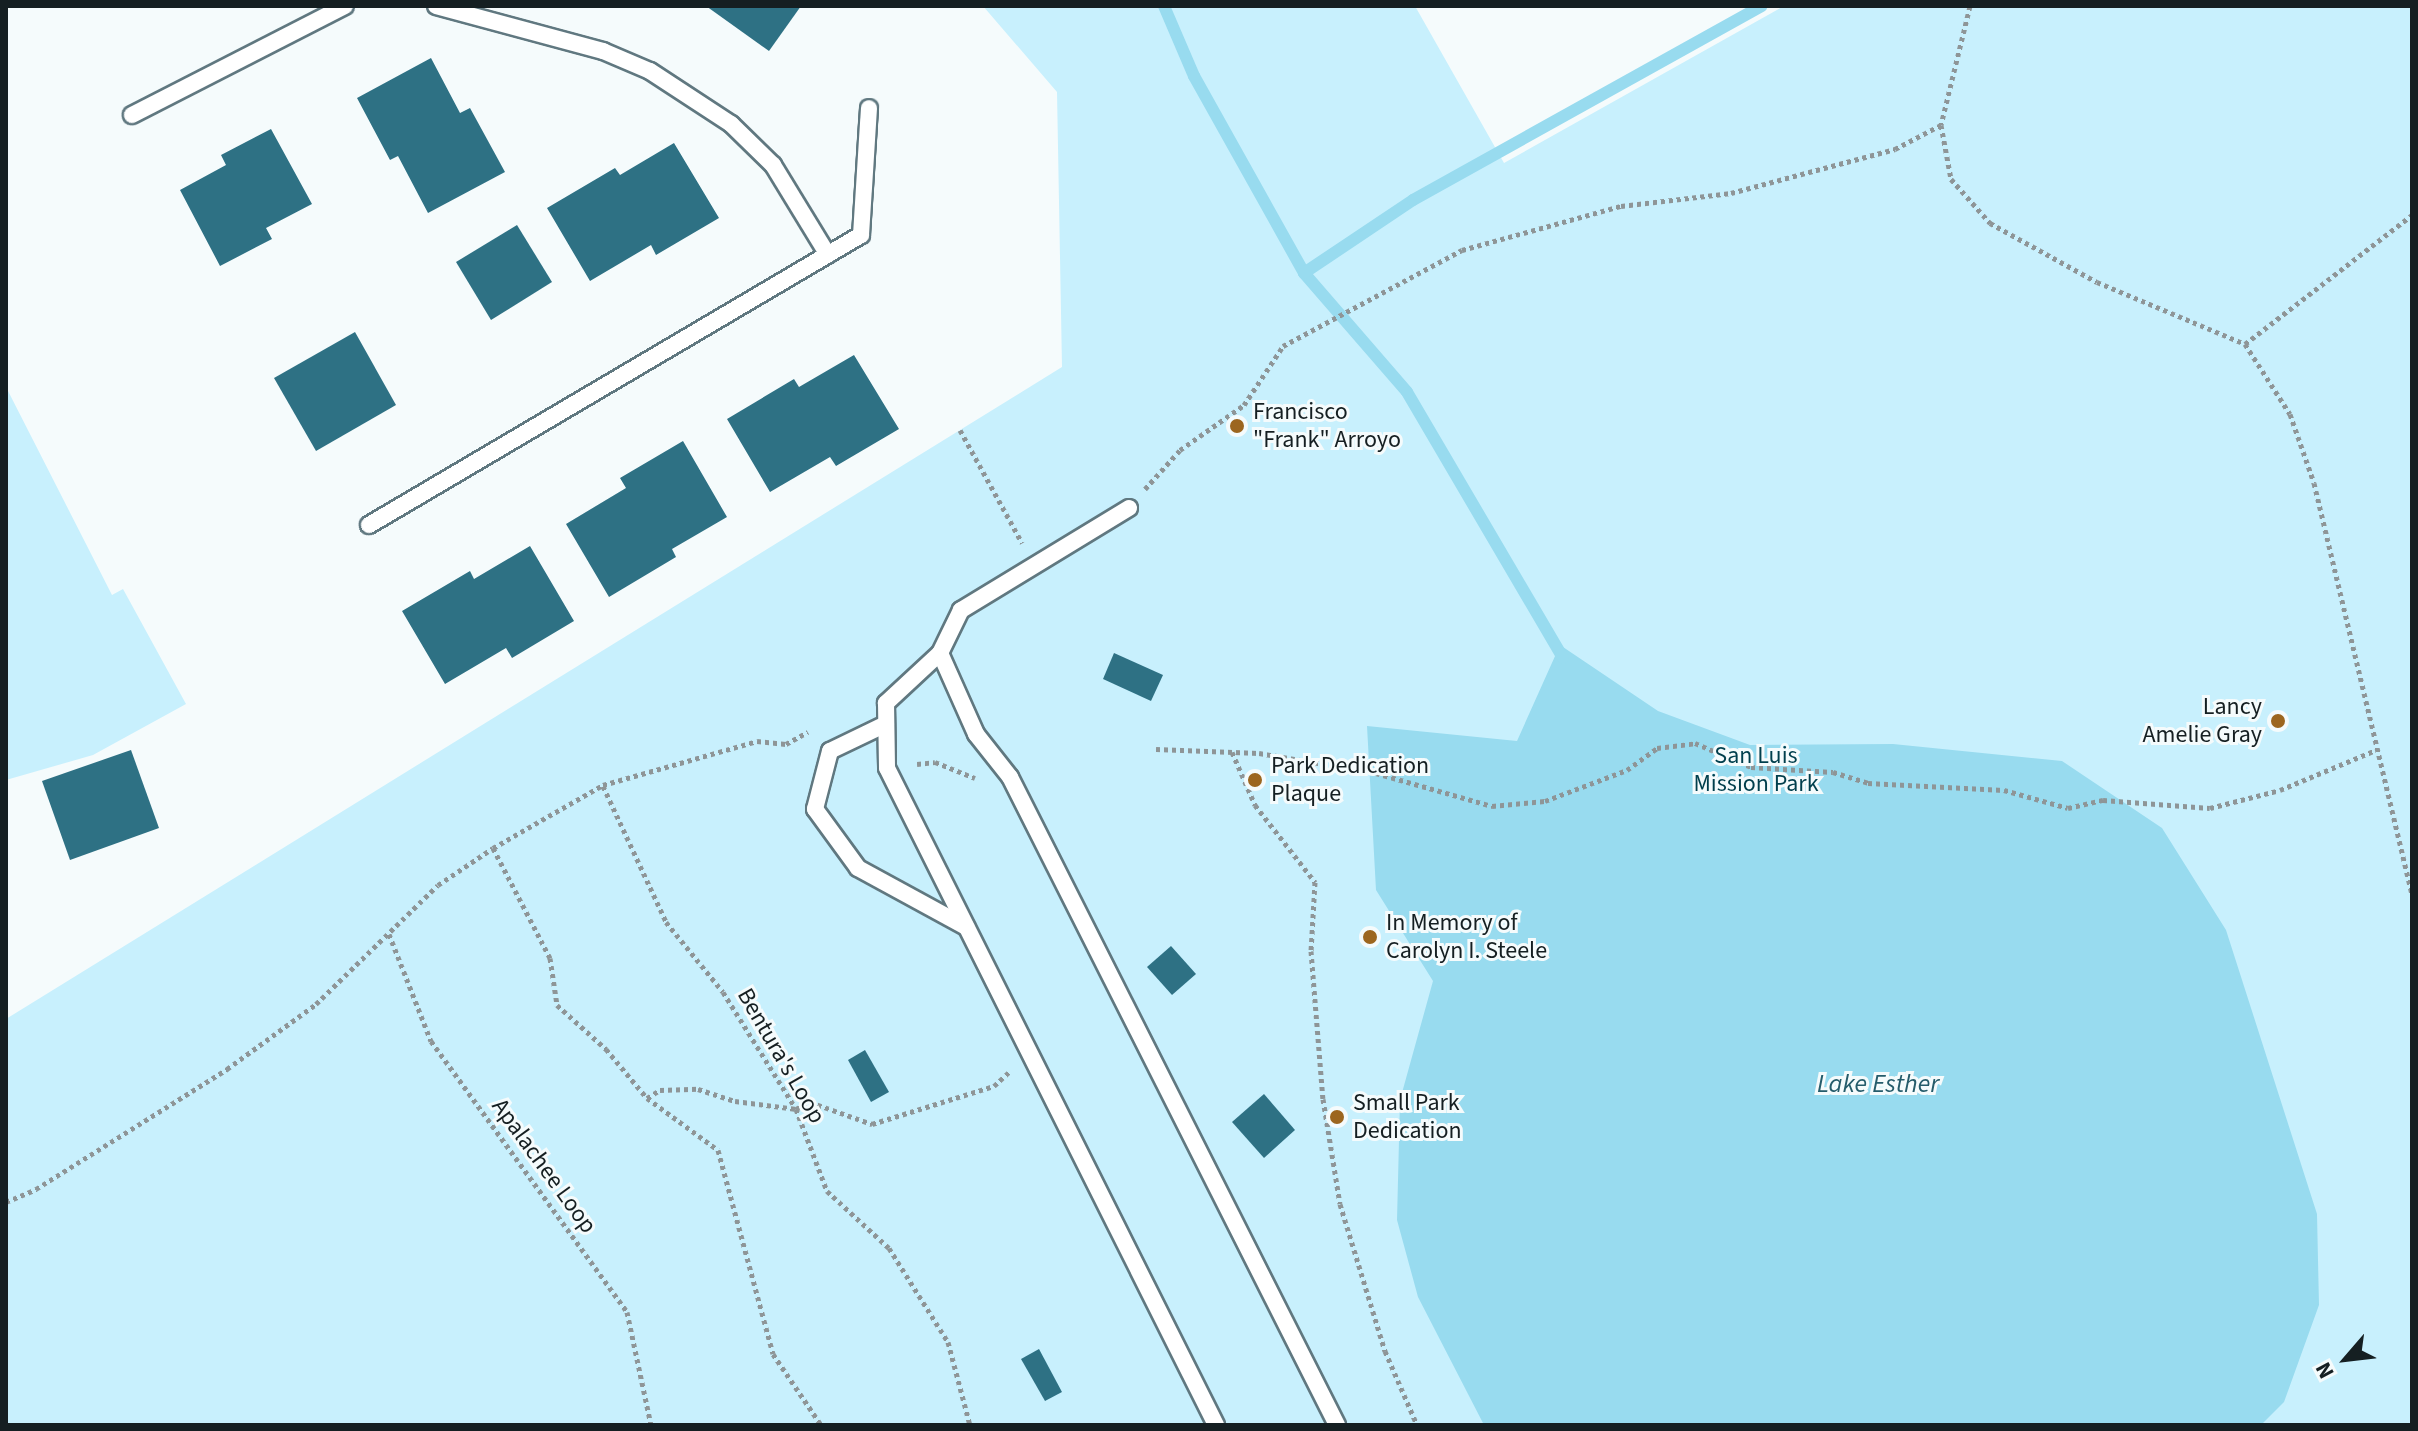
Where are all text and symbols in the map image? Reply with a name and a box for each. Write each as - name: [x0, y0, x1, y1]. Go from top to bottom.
- place label: Francisco "Frank" Arroyo: [1253, 398, 1401, 454]
- marker: Francisco "Frank" Arroyo: [1228, 417, 1246, 435]
- place label: Lancy Amelie Gray: [2143, 693, 2262, 749]
- marker: Lancy Amelie Gray: [2269, 712, 2287, 730]
- park label: San Luis Mission Park: [1693, 742, 1819, 798]
- place label: Park Dedication Plaque: [1271, 752, 1429, 808]
- marker: Park Dedication Plaque: [1246, 771, 1264, 789]
- place label: In Memory of Carolyn I. Steele: [1386, 909, 1547, 965]
- marker: In Memory of Carolyn I. Steele: [1361, 928, 1379, 946]
- street label: Bentura's Loop: [731, 983, 831, 1129]
- water label: Lake Esther: [1817, 1068, 1939, 1100]
- place label: Small Park Dedication: [1353, 1089, 1462, 1145]
- street label: Apalachee Loop: [485, 1093, 603, 1239]
- marker: Small Park Dedication: [1328, 1108, 1346, 1126]
- north arrow: [2306, 1319, 2386, 1399]
- text: N: [2307, 1356, 2342, 1384]

